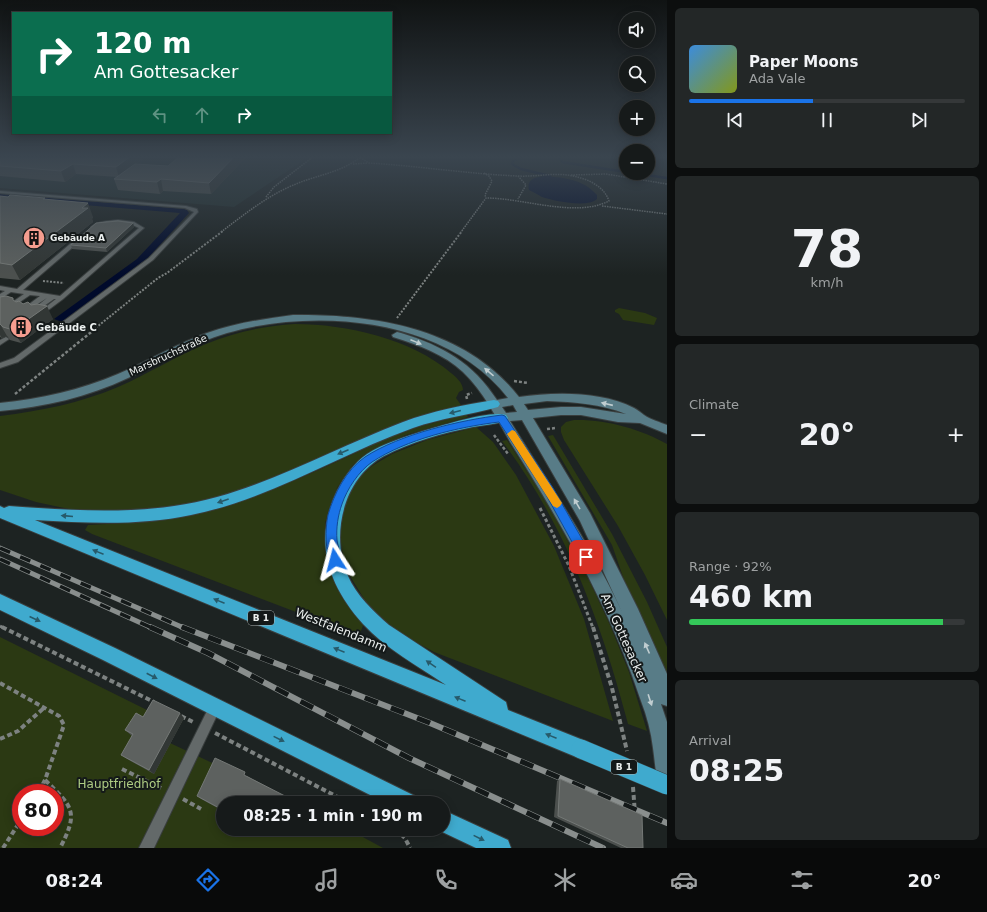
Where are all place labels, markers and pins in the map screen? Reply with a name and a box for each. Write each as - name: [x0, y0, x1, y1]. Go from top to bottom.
- building icon: Gebäude A: [21, 225, 47, 251]
- place label: Gebäude A: [50, 233, 105, 243]
- building icon: Gebäude C: [8, 314, 34, 340]
- place label: Gebäude C: [36, 322, 97, 333]
- pin: [569, 540, 603, 574]

